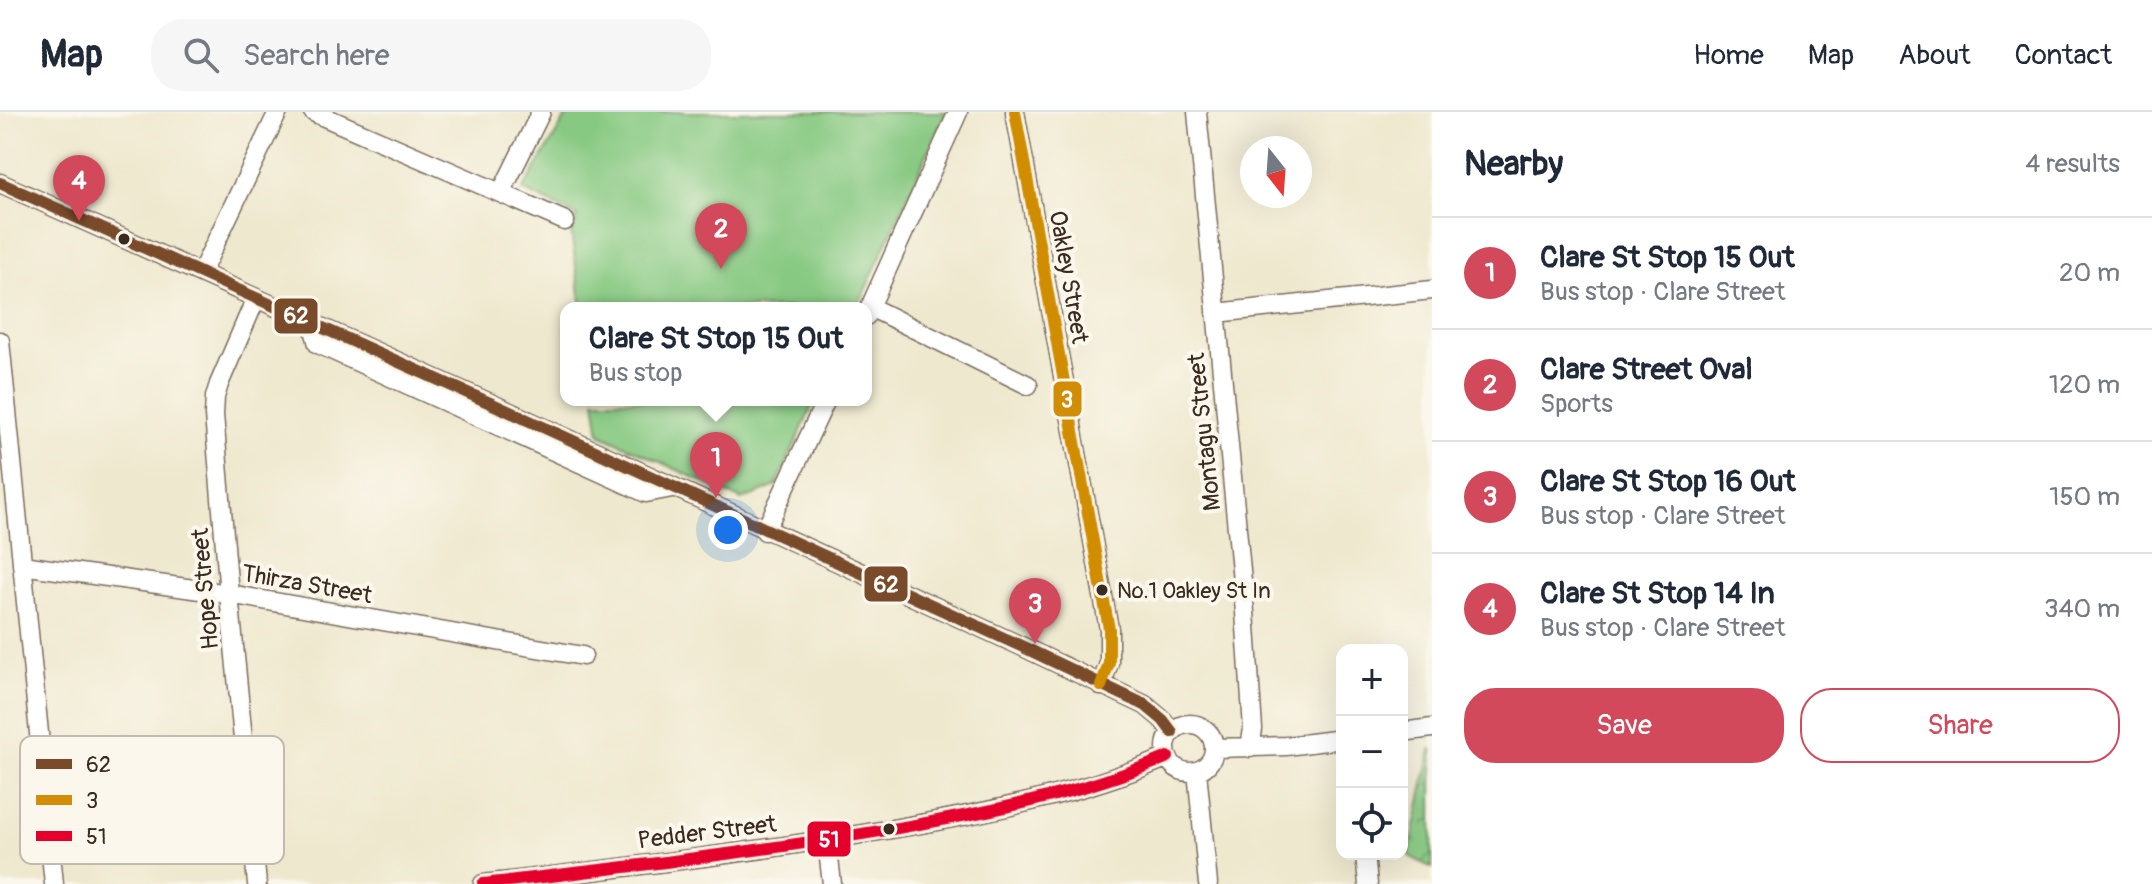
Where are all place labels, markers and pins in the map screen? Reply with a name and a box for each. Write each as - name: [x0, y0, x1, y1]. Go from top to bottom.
- pin: 4: [53, 155, 105, 221]
- pin: 2: [695, 203, 747, 269]
- unlabelled marker: [116, 231, 132, 247]
- pin: 1: [690, 432, 742, 498]
- place label: No.1 Oakley St In: [1117, 577, 1271, 605]
- pin: 3: [1009, 578, 1061, 644]
- marker: No.1 Oakley St In: [1094, 582, 1110, 598]
- unlabelled marker: [881, 821, 897, 837]

